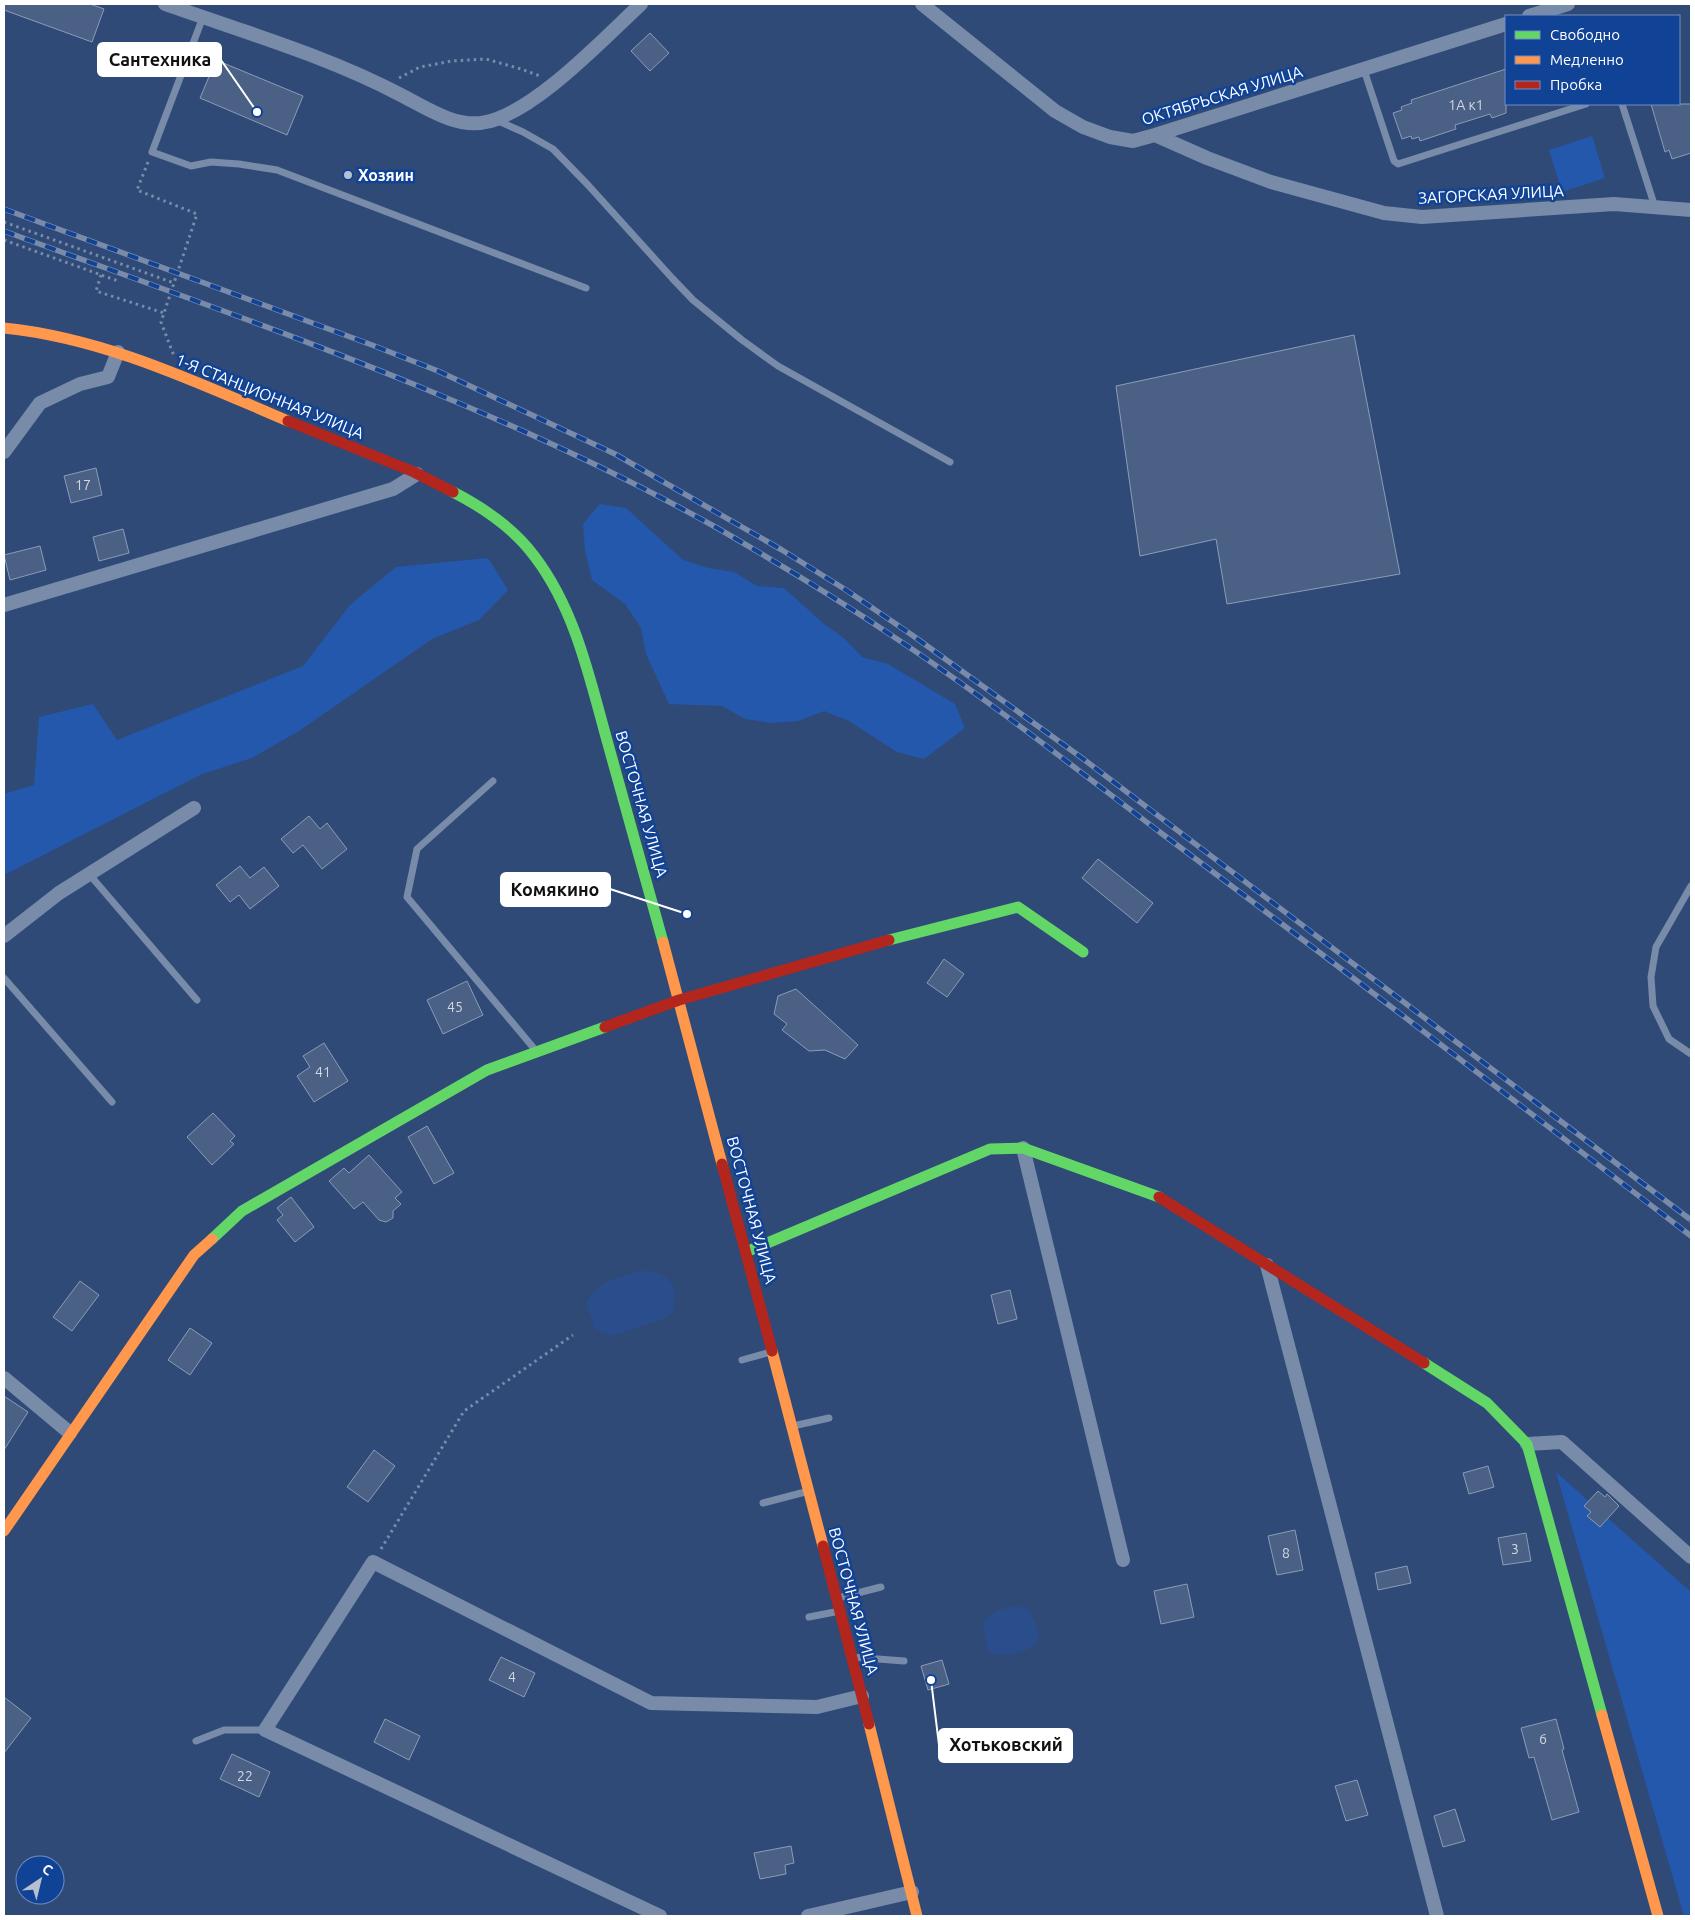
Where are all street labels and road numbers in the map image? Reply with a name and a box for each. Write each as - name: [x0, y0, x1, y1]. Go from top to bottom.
- street label: ОКТЯБРЬСКАЯ УЛИЦА: [1139, 62, 1305, 128]
- street label: ЗАГОРСКАЯ УЛИЦА: [1418, 181, 1565, 207]
- street label: 1-Я СТАНЦИОННАЯ УЛИЦА: [173, 350, 367, 442]
- street label: ВОСТОЧНАЯ УЛИЦА: [612, 729, 672, 880]
- street label: ВОСТОЧНАЯ УЛИЦА: [724, 1134, 780, 1286]
- street label: ВОСТОЧНАЯ УЛИЦА: [826, 1525, 882, 1677]

